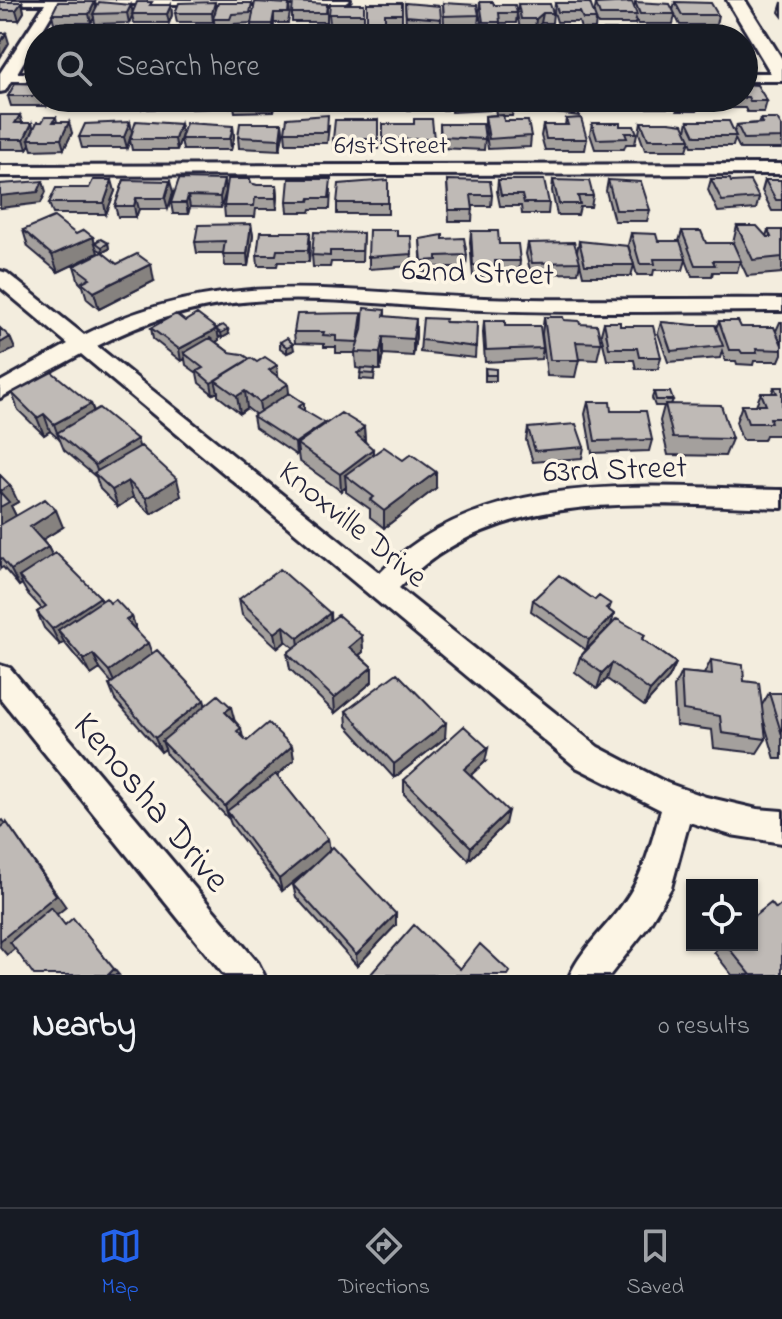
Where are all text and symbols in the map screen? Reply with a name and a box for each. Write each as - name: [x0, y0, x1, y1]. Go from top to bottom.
- search box: [24, 24, 758, 112]
- icon: search: [52, 46, 96, 90]
- text: Search here: [116, 46, 260, 90]
- street label: 61st Street: [334, 128, 448, 166]
- street label: 62nd Street: [401, 248, 555, 301]
- street label: 63rd Street: [542, 445, 688, 497]
- street label: Knoxville Drive: [267, 451, 437, 601]
- street label: Kenosha Drive: [58, 701, 243, 907]
- map controls: [686, 879, 758, 951]
- button: locate: [686, 879, 758, 951]
- text: Nearby: [32, 1002, 136, 1052]
- text: 0 results: [658, 1008, 750, 1046]
- tab: Map: [98, 1224, 142, 1304]
- tab: Directions: [339, 1224, 430, 1304]
- tab: Saved: [626, 1224, 684, 1304]

